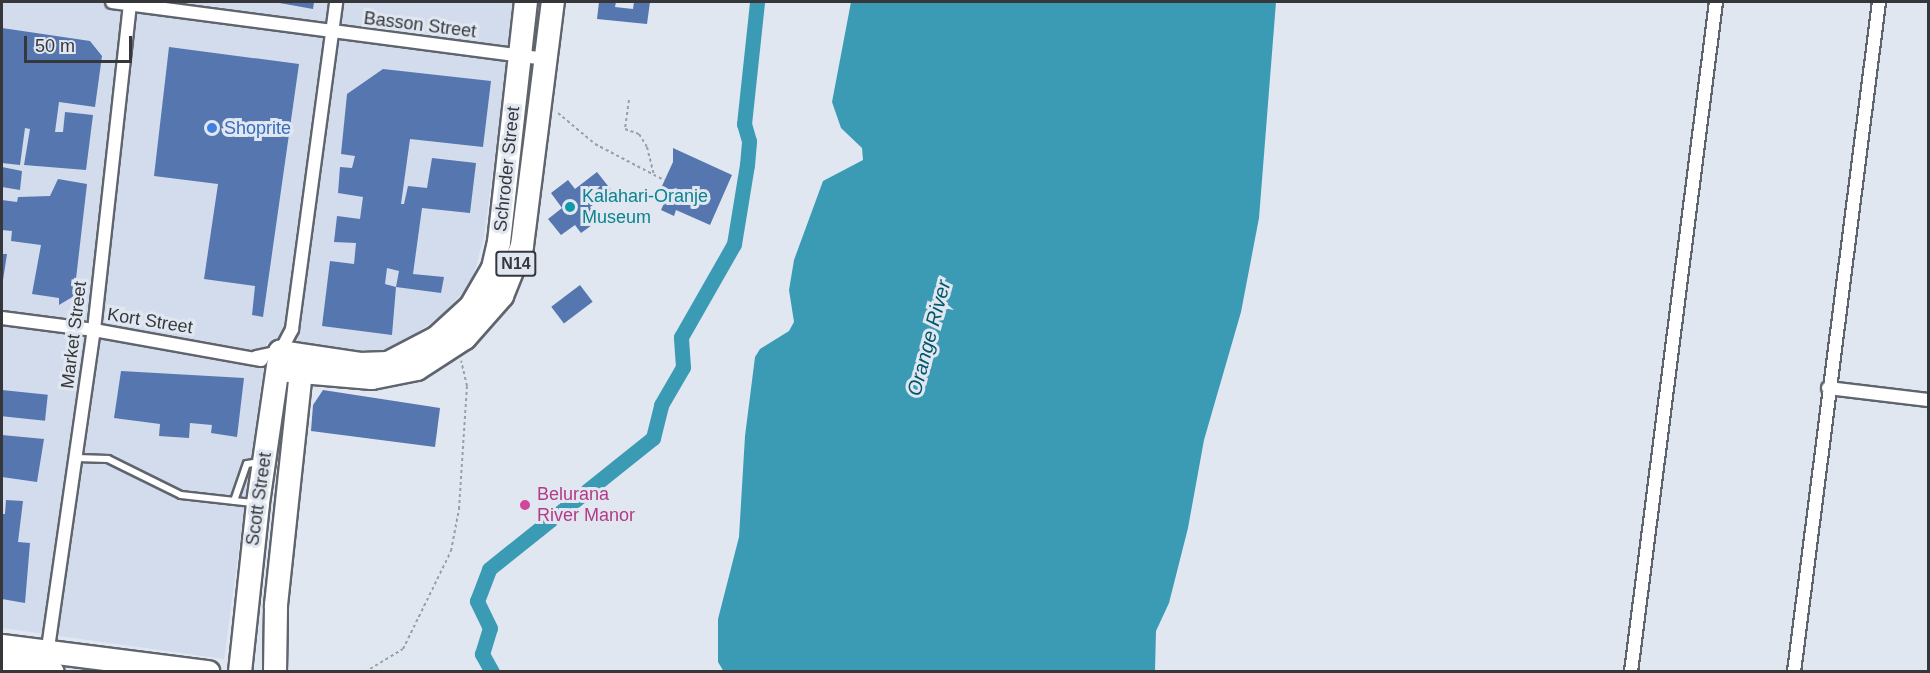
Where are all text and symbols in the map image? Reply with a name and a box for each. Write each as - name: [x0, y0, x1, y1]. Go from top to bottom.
- street label: Basson Street: [363, 7, 477, 43]
- scale bar: [27, 24, 135, 62]
- text: 50 m: [35, 36, 75, 56]
- street label: Schroder Street: [490, 105, 524, 233]
- place label: Shoprite: [224, 117, 291, 139]
- marker: Shoprite: [205, 121, 219, 135]
- place label: Kalahari-Oranje Museum: [582, 186, 708, 228]
- marker: Kalahari-Oranje Museum: [563, 200, 577, 214]
- road number: N14: [495, 251, 537, 277]
- water label: Orange River: [902, 277, 956, 399]
- street label: Market Street: [57, 280, 91, 390]
- street label: Kort Street: [106, 304, 194, 338]
- street label: Scott Street: [242, 451, 276, 547]
- place label: Belurana River Manor: [537, 484, 635, 526]
- marker: Belurana River Manor: [518, 498, 532, 512]

